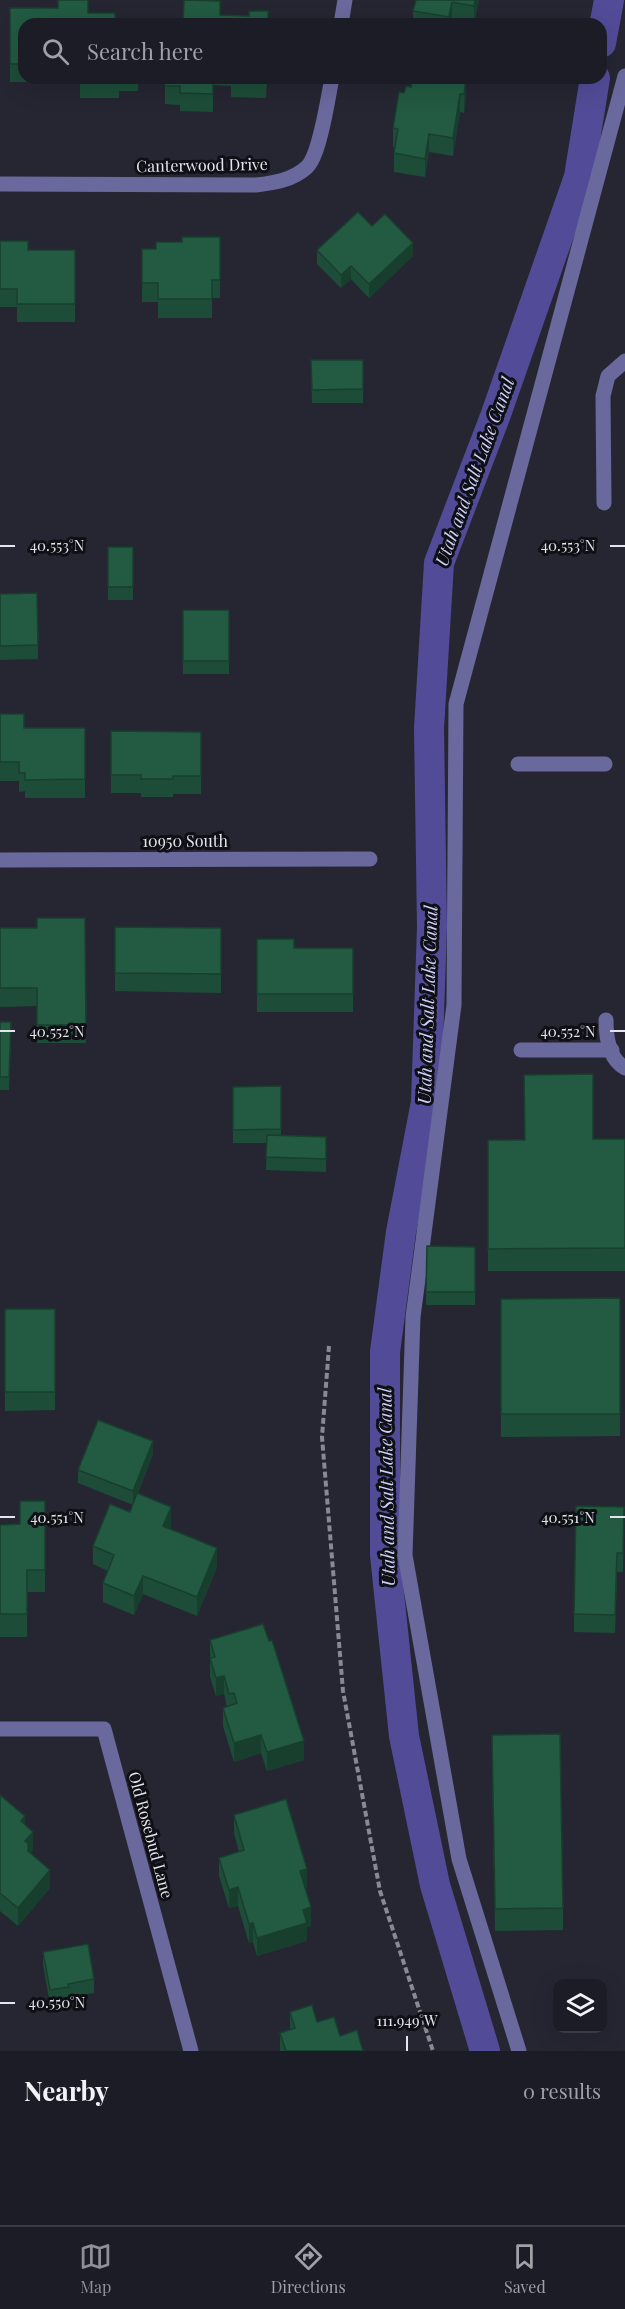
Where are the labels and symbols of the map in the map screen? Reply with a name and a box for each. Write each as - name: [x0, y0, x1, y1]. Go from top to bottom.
- street label: Canterwood Drive: [136, 153, 268, 176]
- water label: Utah and Salt Lake Canal: [429, 373, 520, 569]
- text: 40.553°N: [30, 535, 85, 555]
- text: 40.553°N: [541, 535, 596, 555]
- street label: 10950 South: [142, 830, 228, 851]
- water label: Utah and Salt Lake Canal: [412, 904, 442, 1105]
- text: 40.552°N: [29, 1021, 85, 1041]
- text: 40.552°N: [540, 1021, 596, 1041]
- water label: Utah and Salt Lake Canal: [372, 1386, 400, 1587]
- text: 40.551°N: [30, 1507, 84, 1527]
- text: 40.551°N: [541, 1507, 595, 1527]
- street label: Old Rosebud Lane: [124, 1769, 178, 1901]
- text: 40.550°N: [29, 1992, 86, 2012]
- text: 111.949°W: [376, 2010, 438, 2030]

